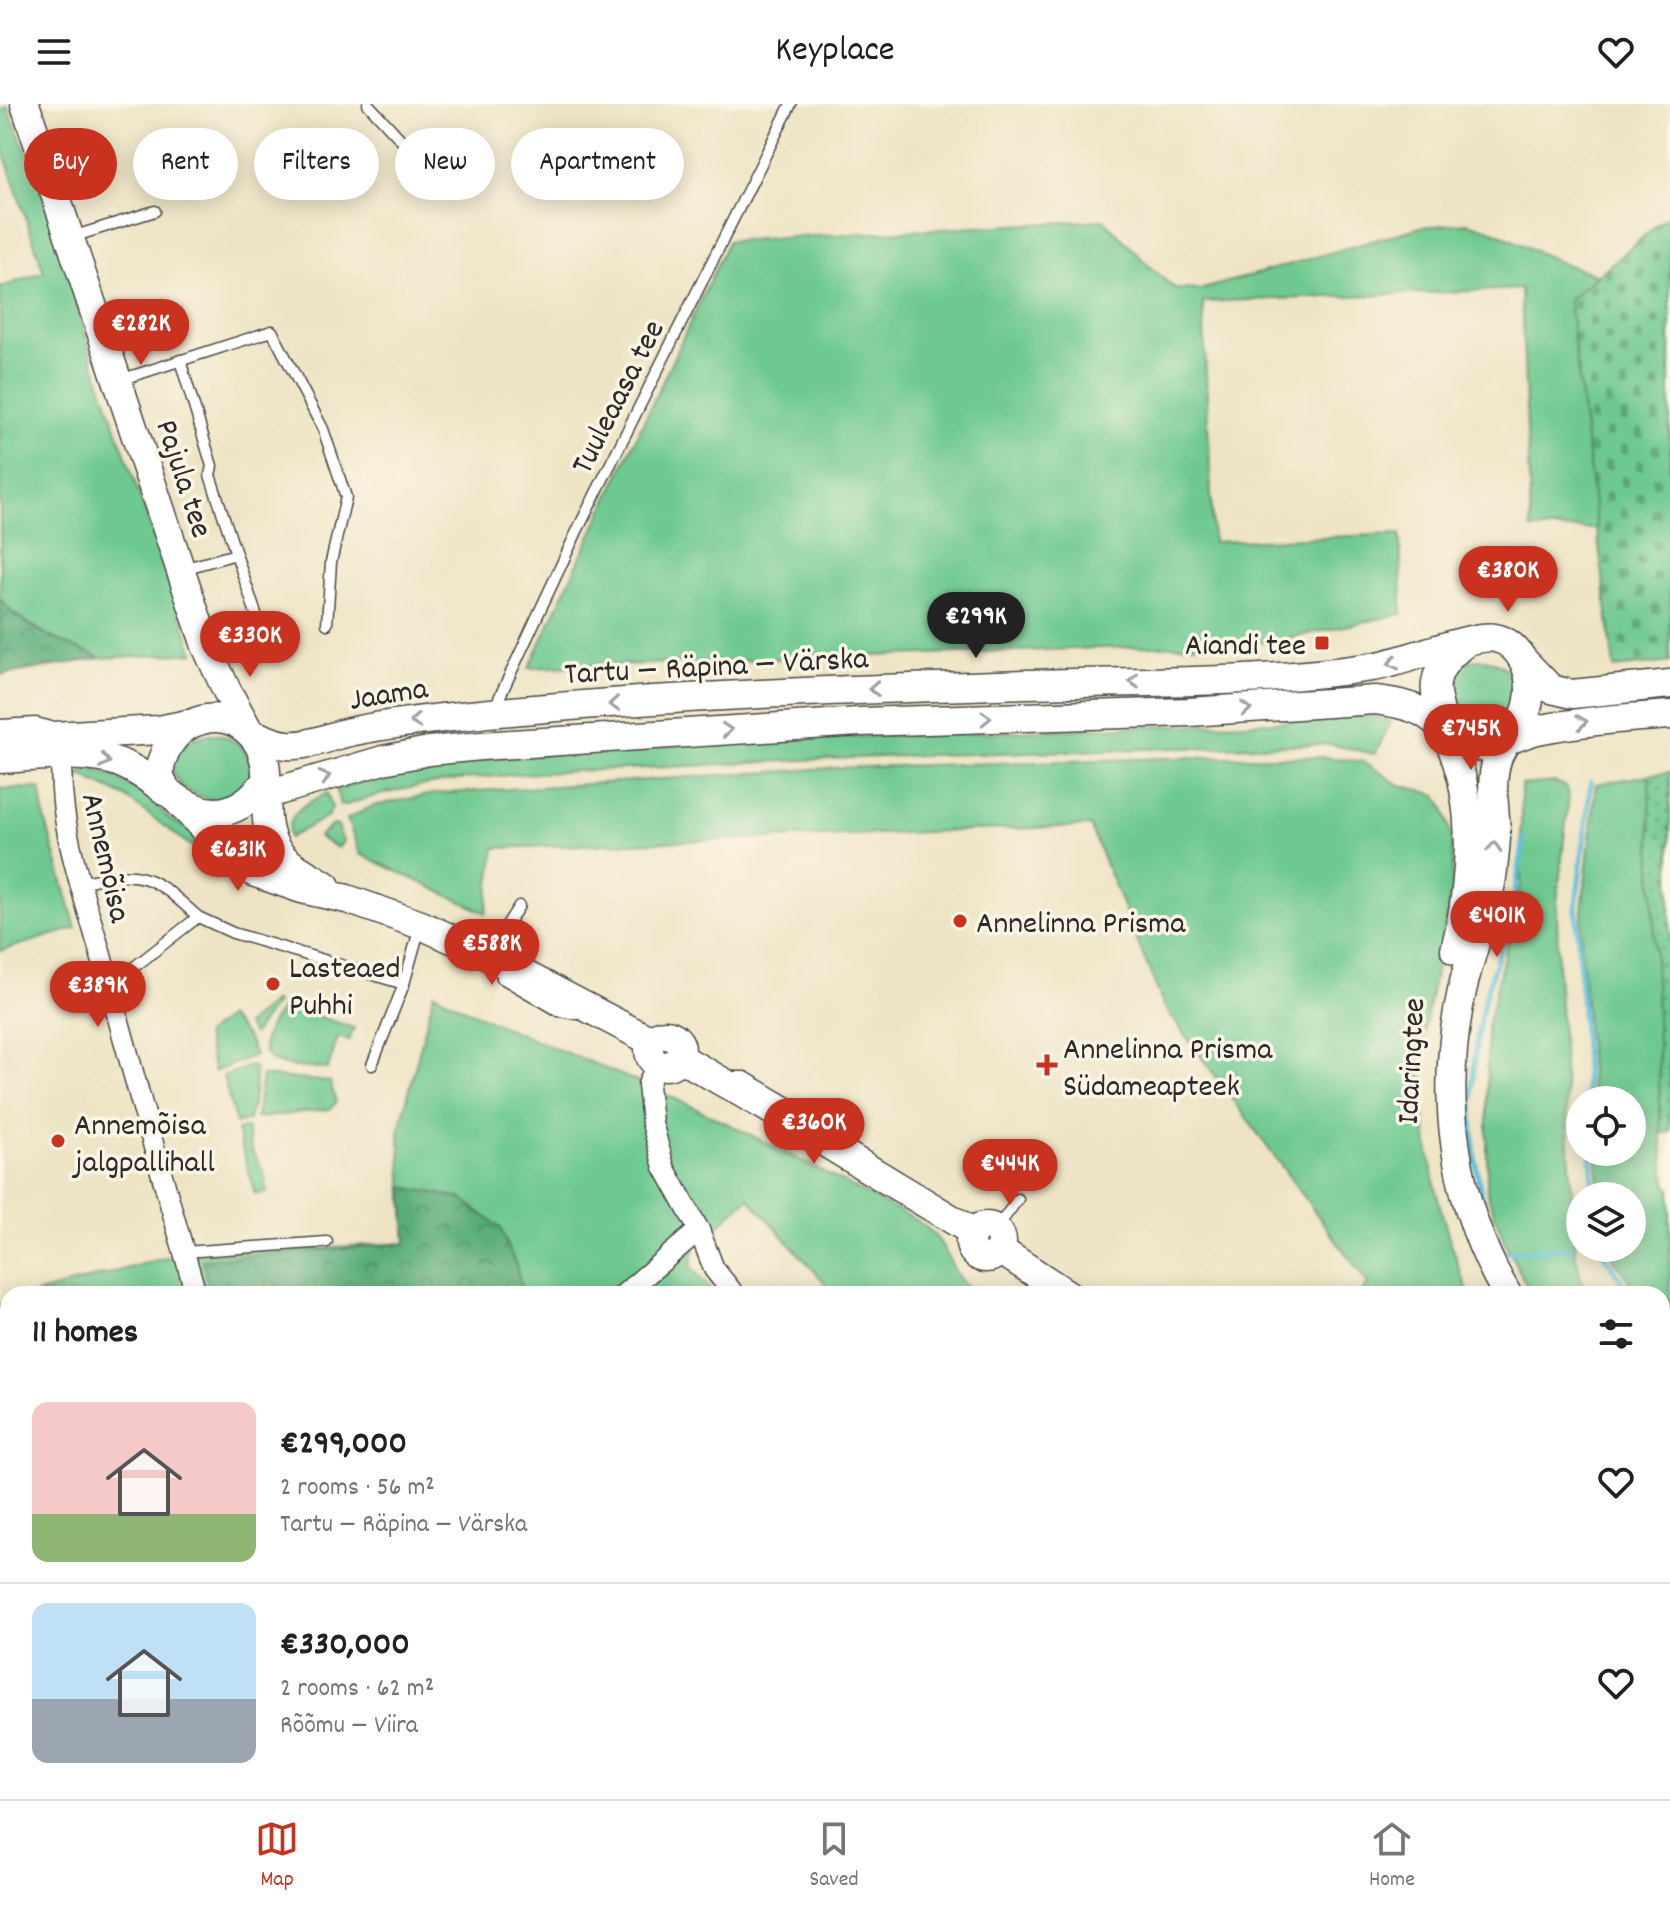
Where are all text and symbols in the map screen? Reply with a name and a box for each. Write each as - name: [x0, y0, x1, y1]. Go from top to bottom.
- text: Keyplace: [775, 26, 895, 78]
- icon: menu: [32, 30, 76, 74]
- icon: heart: [1594, 30, 1638, 74]
- chip: Buy: [24, 128, 117, 200]
- chip: Rent: [133, 128, 238, 200]
- chip: Filters: [254, 128, 379, 200]
- chip: New: [395, 128, 495, 200]
- chip: Apartment: [511, 128, 684, 200]
- pin: €282K: [85, 299, 197, 367]
- text: €282K: [111, 306, 171, 343]
- street label: Tuuleaasa tee: [562, 313, 679, 484]
- street label: Pajula tee: [141, 415, 222, 544]
- pin: €380K: [1452, 546, 1564, 614]
- text: €380K: [1477, 553, 1539, 590]
- pin: €299K: [920, 592, 1032, 660]
- text: €299K: [945, 599, 1007, 636]
- pin: €330K: [194, 611, 306, 679]
- text: €330K: [218, 618, 282, 655]
- place label: Aiandi tee: [1185, 625, 1306, 671]
- marker: Aiandi tee: [1313, 634, 1331, 652]
- street label: Tartu — Räpina — Värska: [563, 638, 870, 700]
- one-way arrow: [1387, 654, 1400, 671]
- street label: Jaama: [346, 668, 432, 726]
- one-way arrow: [1127, 673, 1140, 690]
- one-way arrow: [867, 680, 880, 697]
- one-way arrow: [607, 695, 620, 712]
- one-way arrow: [1240, 701, 1253, 718]
- pin: €745K: [1415, 704, 1527, 772]
- one-way arrow: [980, 709, 993, 727]
- text: €745K: [1441, 711, 1501, 748]
- one-way arrow: [408, 713, 421, 730]
- one-way arrow: [1575, 714, 1589, 731]
- one-way arrow: [721, 722, 734, 739]
- one-way arrow: [99, 752, 112, 769]
- one-way arrow: [318, 771, 332, 787]
- street label: Annemõisa: [66, 789, 141, 928]
- pin: €631K: [182, 825, 294, 893]
- text: €631K: [210, 832, 266, 869]
- one-way arrow: [1485, 840, 1502, 853]
- pin: €401K: [1441, 891, 1553, 959]
- text: €401K: [1468, 898, 1526, 935]
- place label: Annelinna Prisma: [976, 903, 1186, 949]
- marker: Annelinna Prisma: [951, 912, 969, 930]
- pin: €588K: [436, 919, 548, 987]
- text: €588K: [462, 926, 522, 963]
- place label: Lasteaed Puhhi: [289, 948, 401, 1031]
- pin: €389K: [42, 961, 154, 1029]
- text: €389K: [68, 968, 128, 1005]
- marker: Lasteaed Puhhi: [264, 975, 282, 993]
- street label: Idaringtee: [1388, 997, 1440, 1126]
- place label: Annelinna Prisma Südameapteek: [1063, 1029, 1273, 1112]
- marker: Annelinna Prisma Südameapteek: [1038, 1056, 1056, 1074]
- map controls: [1566, 1086, 1646, 1262]
- button: locate: [1566, 1086, 1646, 1166]
- pin: €360K: [758, 1098, 870, 1166]
- place label: Annemõisa jalgpallihall: [71, 1105, 215, 1188]
- text: €360K: [782, 1105, 846, 1142]
- marker: Annemõisa jalgpallihall: [49, 1132, 67, 1150]
- pin: €444K: [954, 1139, 1066, 1207]
- text: €444K: [981, 1146, 1039, 1183]
- button: layers: [1566, 1182, 1646, 1262]
- text: 11 homes: [32, 1310, 138, 1359]
- icon: filters: [1594, 1312, 1638, 1356]
- text: €299,000: [280, 1421, 407, 1470]
- icon: home: [96, 1434, 192, 1530]
- icon: heart: [1594, 1460, 1638, 1504]
- text: 2 rooms · 56 m²: [280, 1470, 435, 1507]
- text: Tartu — Räpina — Värska: [280, 1507, 527, 1544]
- text: €330,000: [280, 1622, 410, 1671]
- icon: home: [96, 1635, 192, 1731]
- icon: heart: [1594, 1661, 1638, 1705]
- text: 2 rooms · 62 m²: [280, 1671, 434, 1708]
- text: Rõõmu — Viira: [280, 1708, 418, 1745]
- tab: Map: [255, 1817, 299, 1896]
- tab: Saved: [809, 1817, 859, 1896]
- tab: Home: [1369, 1817, 1415, 1896]

